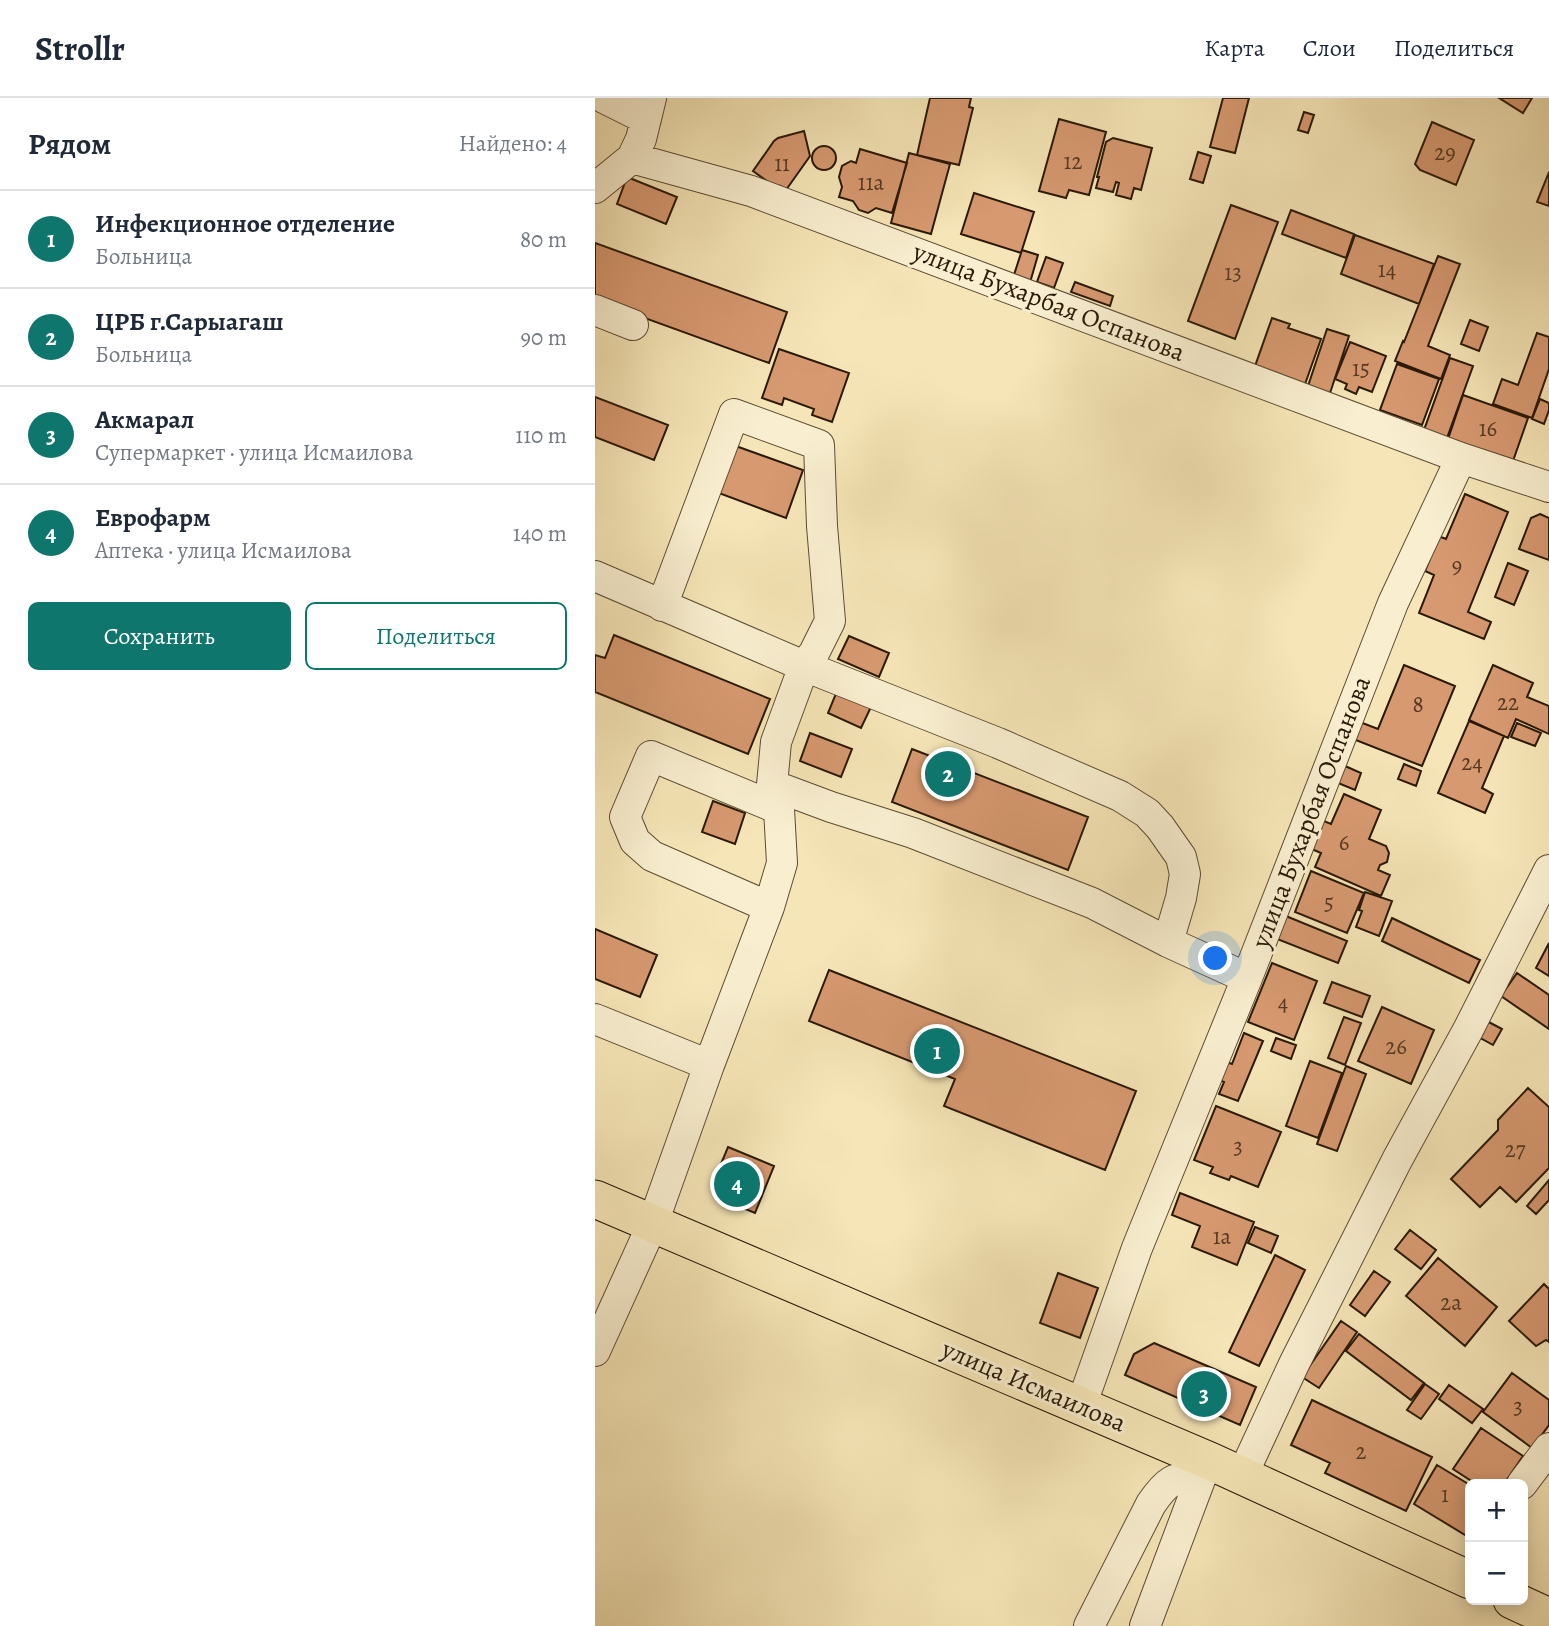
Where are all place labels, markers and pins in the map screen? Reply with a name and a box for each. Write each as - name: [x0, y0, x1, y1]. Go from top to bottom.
- pin: 2: [925, 748, 971, 800]
- pin: 1: [914, 1025, 960, 1077]
- pin: 4: [714, 1158, 760, 1210]
- pin: 3: [1181, 1368, 1227, 1420]

